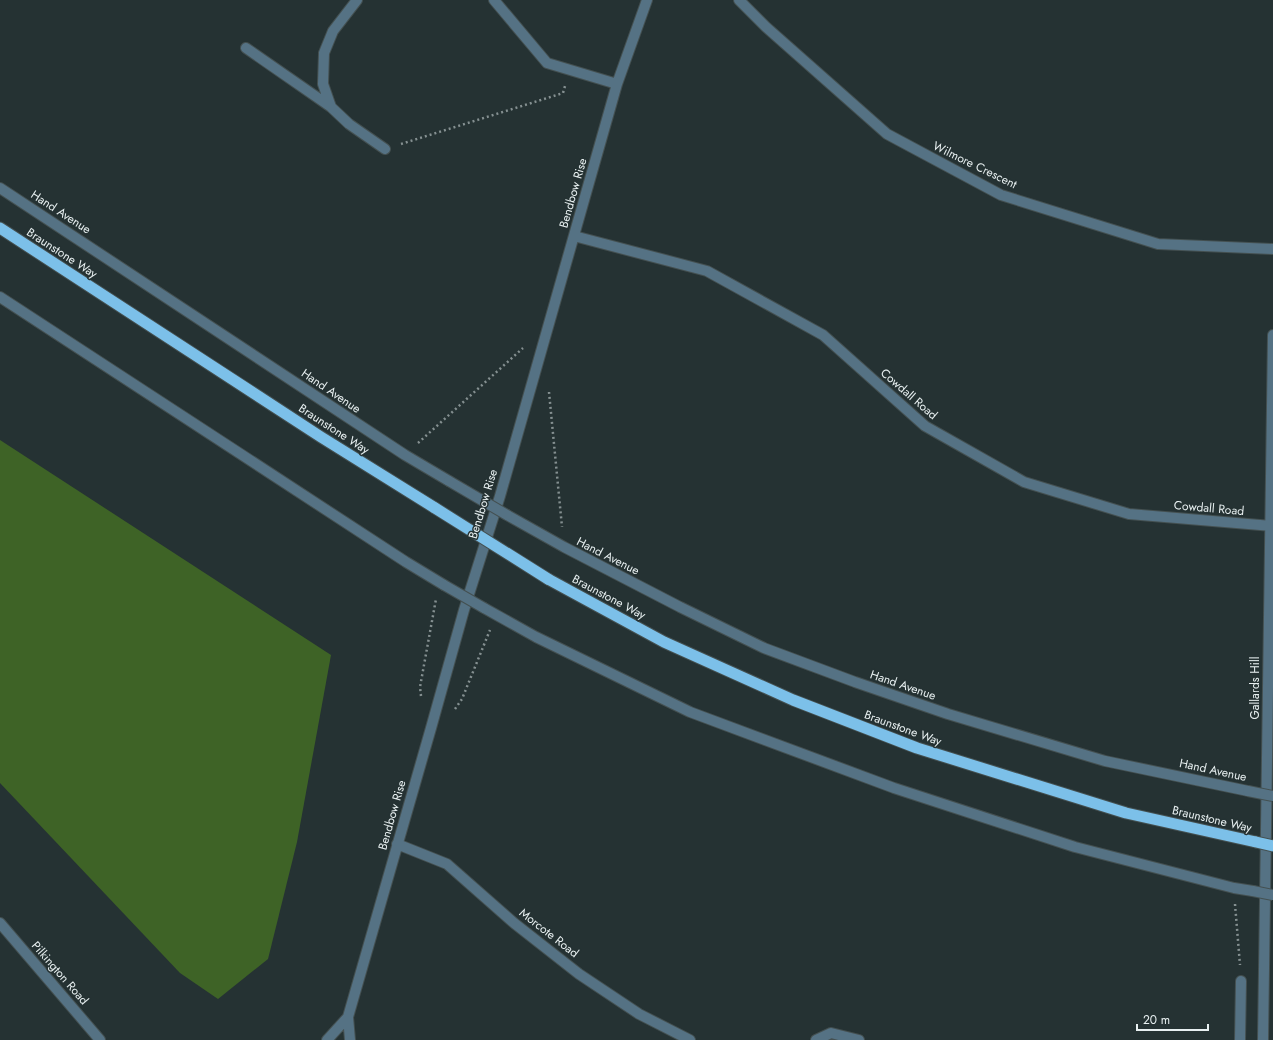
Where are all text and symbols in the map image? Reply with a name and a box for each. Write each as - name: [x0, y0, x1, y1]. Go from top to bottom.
- street label: Wilmore Crescent: [930, 137, 1020, 193]
- street label: Bendbow Rise: [554, 156, 592, 230]
- street label: Hand Avenue: [27, 186, 95, 238]
- street label: Braunstone Way: [23, 223, 102, 283]
- street label: Hand Avenue: [298, 364, 364, 418]
- street label: Cowdall Road: [877, 364, 941, 424]
- street label: Braunstone Way: [295, 399, 374, 459]
- street label: Bendbow Rise: [464, 467, 502, 541]
- street label: Cowdall Road: [1173, 496, 1245, 520]
- street label: Hand Avenue: [573, 532, 643, 580]
- street label: Braunstone Way: [569, 570, 650, 624]
- street label: Gallards Hill: [1246, 657, 1264, 719]
- street label: Hand Avenue: [868, 665, 938, 705]
- street label: Braunstone Way: [862, 706, 945, 751]
- street label: Hand Avenue: [1178, 754, 1248, 786]
- street label: Bendbow Rise: [373, 778, 411, 852]
- street label: Braunstone Way: [1170, 801, 1254, 837]
- street label: Morcote Road: [515, 904, 583, 962]
- street label: Pilkington Road: [27, 937, 93, 1009]
- scale bar: [1137, 1006, 1208, 1032]
- text: 20 m: [1143, 1011, 1170, 1029]

